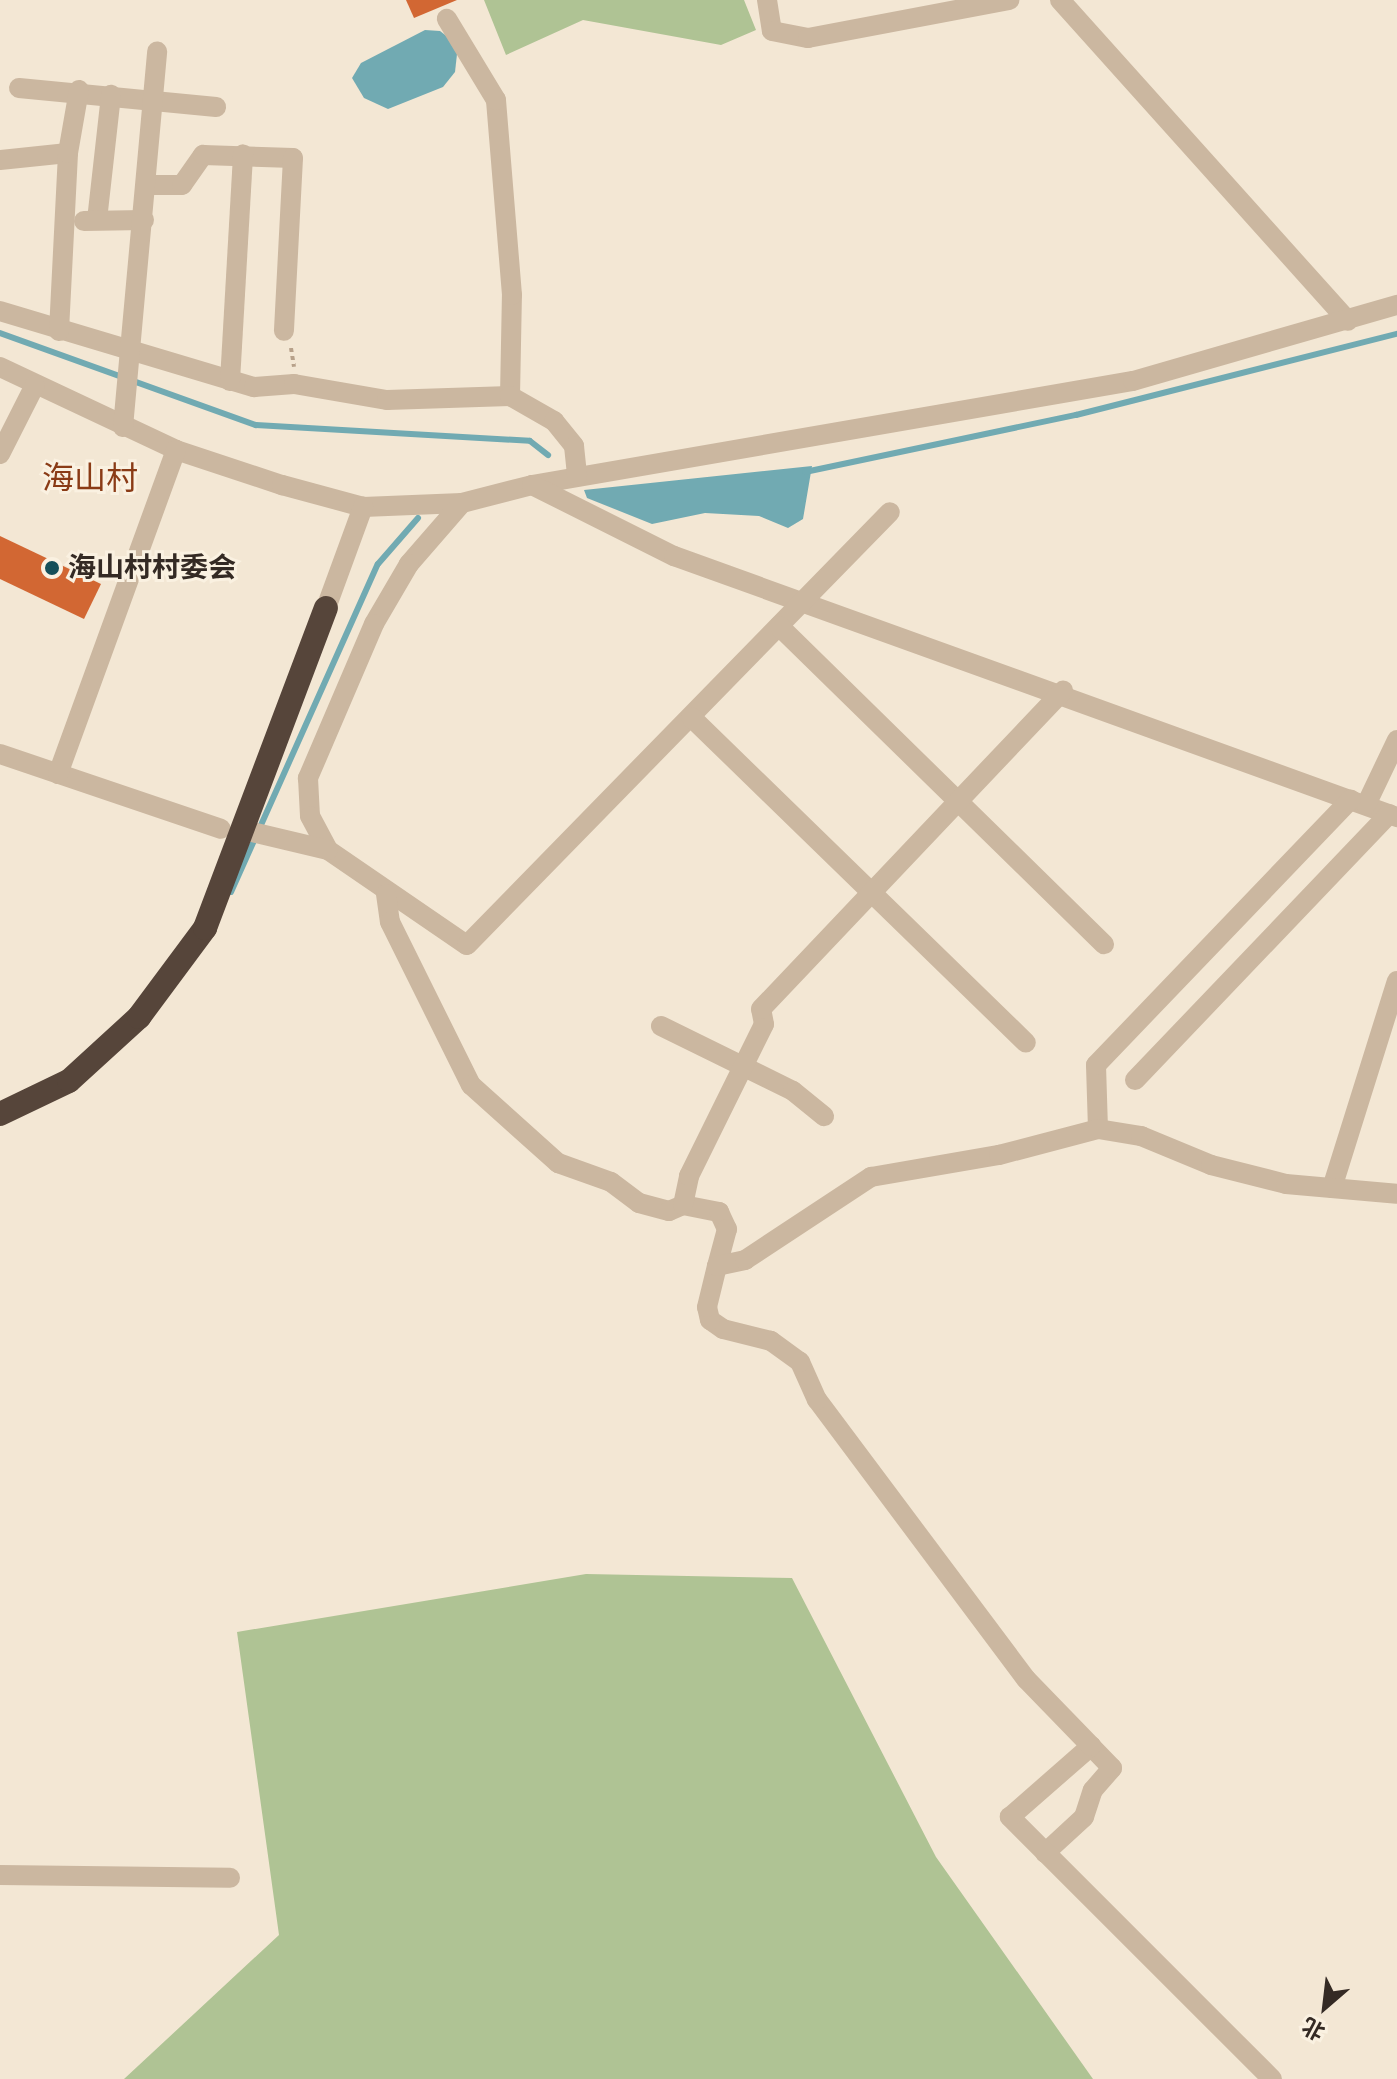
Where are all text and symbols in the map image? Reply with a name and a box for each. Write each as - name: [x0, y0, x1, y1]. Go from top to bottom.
- district label: 海山村: [42, 459, 138, 497]
- place label: 海山村村委会: [68, 551, 236, 585]
- marker: 海山村村委会: [43, 559, 61, 577]
- north arrow: [1285, 1967, 1365, 2047]
- text: 北: [1297, 2011, 1330, 2047]

